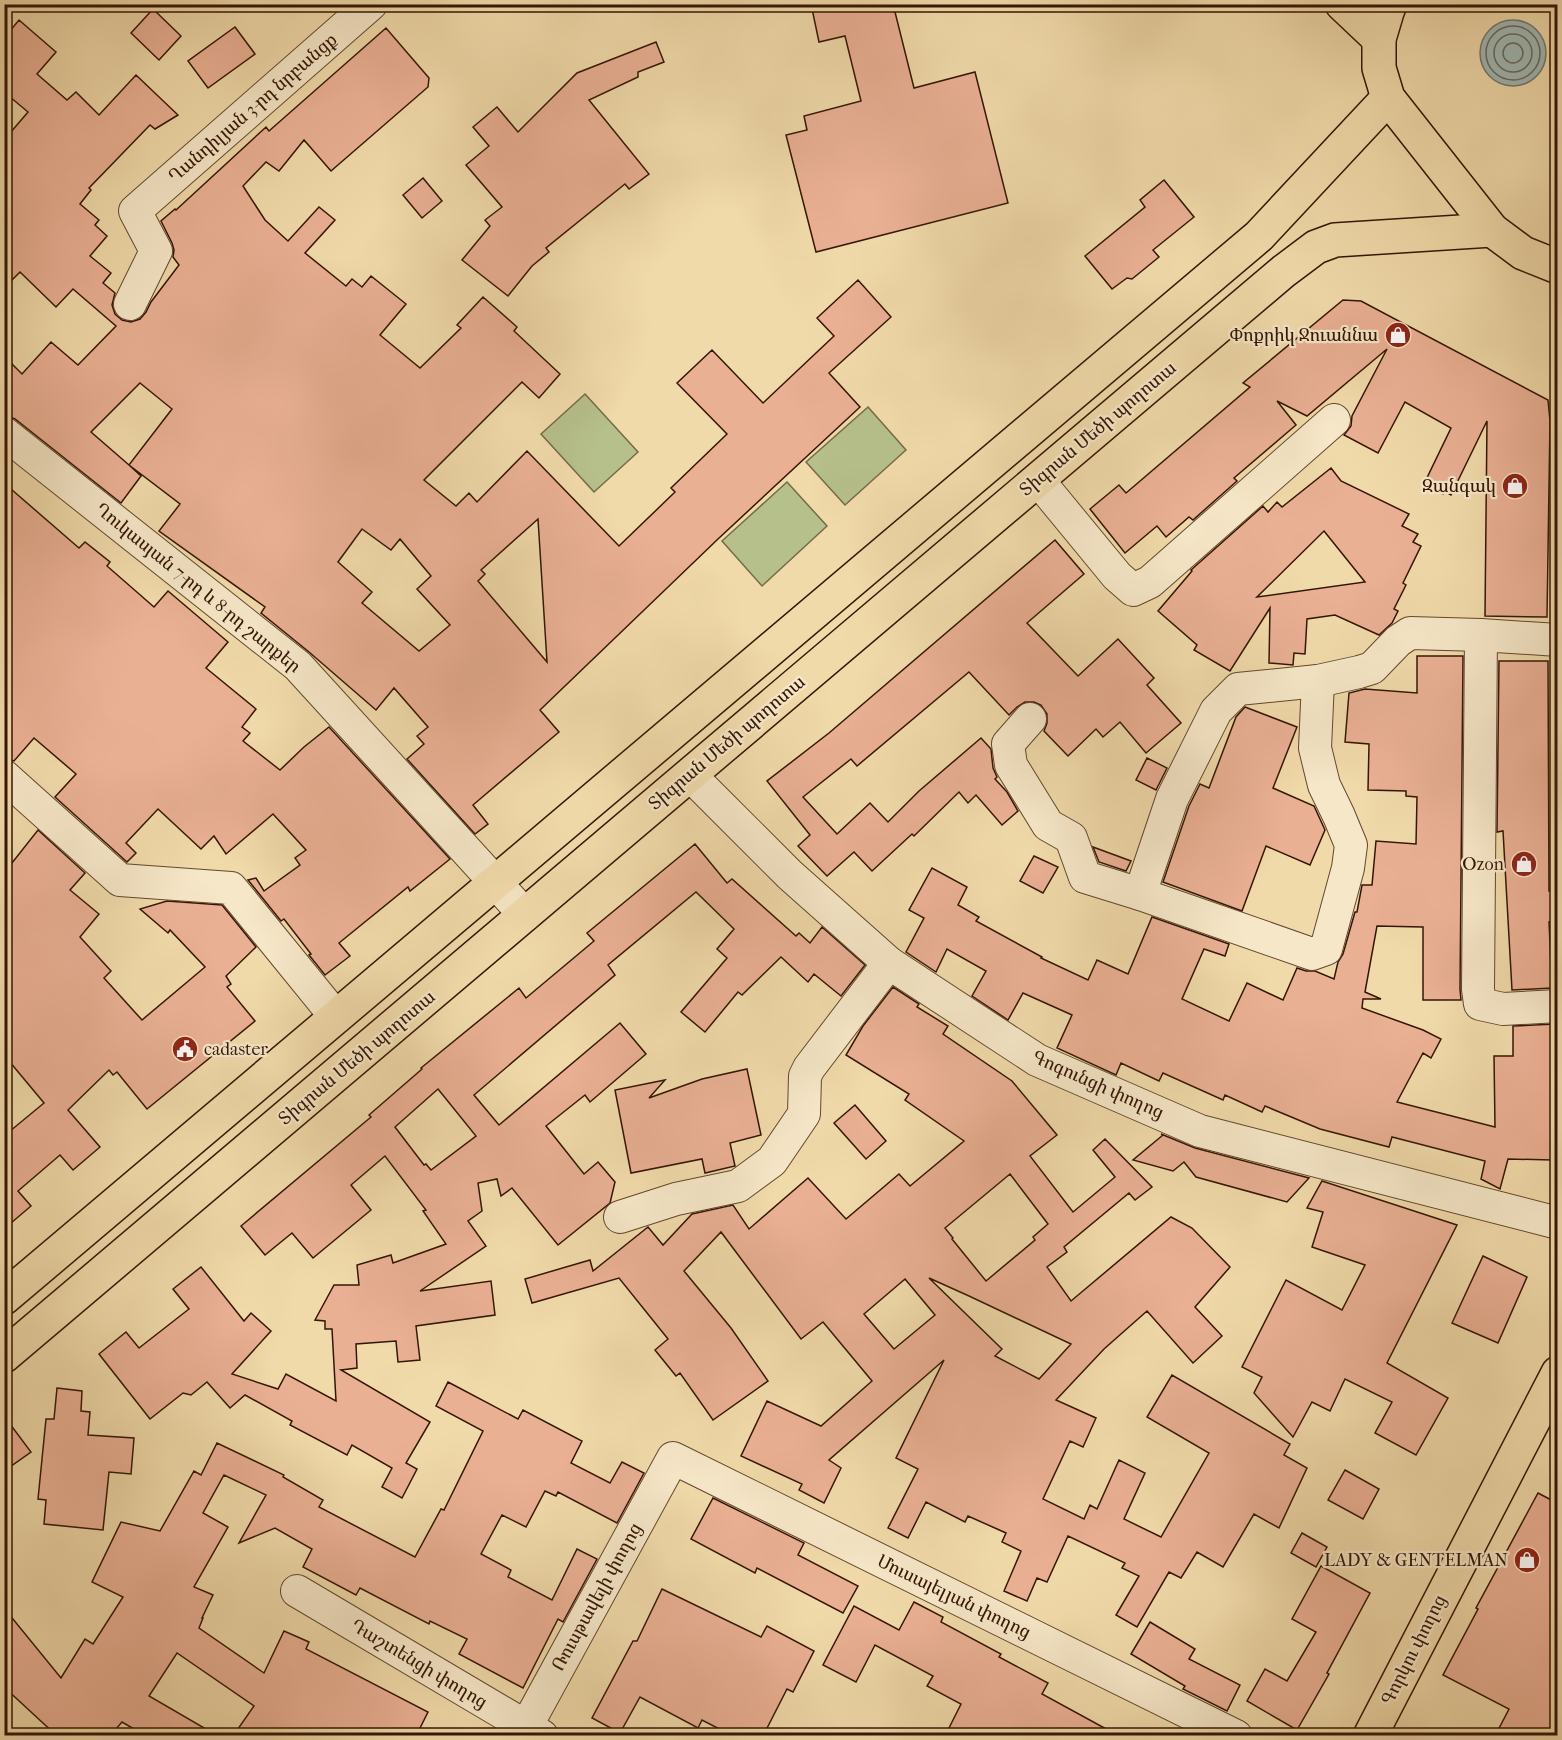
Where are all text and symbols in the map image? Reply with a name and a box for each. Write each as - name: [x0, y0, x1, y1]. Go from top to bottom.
- street label: Ղանդիլյան 3-րդ նրբանցք: [165, 29, 341, 187]
- shop icon: Փոքրիկ Ջուաննա: [1383, 320, 1413, 350]
- place label: Փոքրիկ Ջուաննա: [1230, 325, 1378, 346]
- street label: Տիգրան Մեծի պողոտա: [1016, 357, 1181, 501]
- shop icon: Զանգակ: [1500, 471, 1530, 501]
- place label: Զանգակ: [1422, 476, 1496, 497]
- street label: Ղուկասյան 7-րդ և 8-րդ շարքեր: [91, 499, 305, 677]
- street label: Տիգրան Մեծի պողոտա: [645, 671, 810, 815]
- shop icon: Ozon: [1509, 849, 1539, 879]
- place label: Ozon: [1462, 854, 1505, 875]
- street label: Տիգրան Մեծի պողոտա: [275, 986, 440, 1130]
- public building icon: cadaster: [170, 1034, 200, 1064]
- place label: cadaster: [204, 1039, 268, 1060]
- street label: Գոգունցի փողոց: [1029, 1047, 1167, 1123]
- street label: Ռուսթավելի փողոց: [548, 1519, 646, 1675]
- shop icon: LADY & GENTELMAN: [1512, 1545, 1542, 1575]
- place label: LADY & GENTELMAN: [1324, 1550, 1508, 1571]
- street label: Մուսայելյան փողոց: [874, 1551, 1034, 1643]
- street label: Գորկու փողոց: [1377, 1591, 1451, 1709]
- street label: Դաշտենցի փողոց: [347, 1615, 491, 1713]

